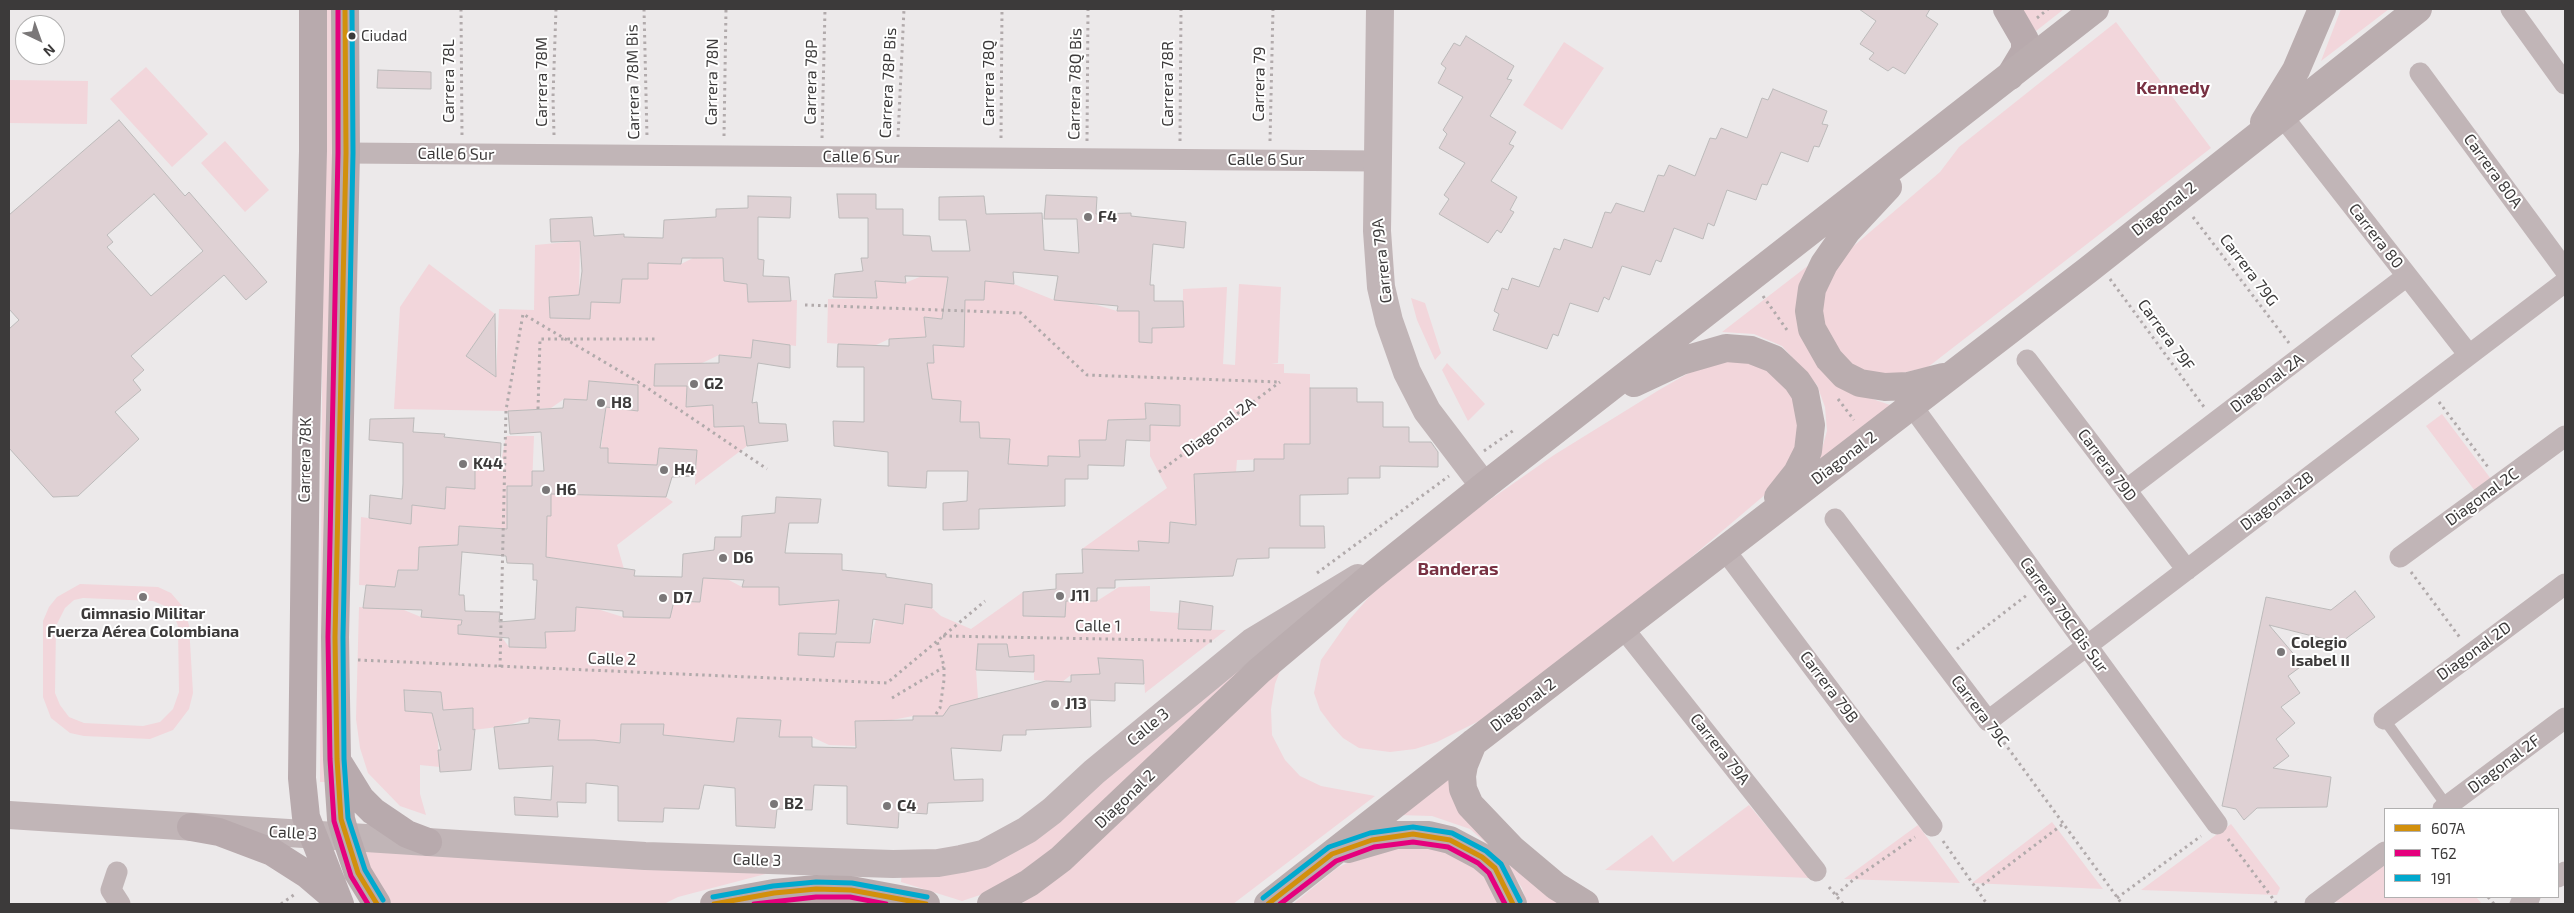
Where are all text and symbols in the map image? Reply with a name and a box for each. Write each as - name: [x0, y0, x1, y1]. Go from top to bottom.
- north arrow: [15, 15, 65, 65]
- street label: Carrera 78M Bis: [622, 24, 644, 140]
- place label: Ciudad: [361, 27, 407, 45]
- street label: Carrera 78P Bis: [876, 27, 900, 139]
- street label: Carrera 78Q Bis: [1064, 28, 1086, 140]
- marker: Ciudad: [347, 31, 357, 41]
- street label: Carrera 78M: [532, 37, 552, 127]
- street label: Carrera 78N: [702, 38, 722, 126]
- street label: Carrera 78L: [439, 39, 459, 123]
- street label: Carrera 78P: [801, 39, 821, 125]
- street label: Carrera 78Q: [979, 40, 999, 126]
- text: N: [40, 41, 59, 60]
- street label: Carrera 78R: [1158, 41, 1178, 127]
- street label: Carrera 79: [1249, 46, 1269, 122]
- district label: Kennedy: [2136, 77, 2210, 99]
- street label: Carrera 80A: [2460, 130, 2526, 212]
- street label: Calle 6 Sur: [417, 144, 495, 164]
- street label: Calle 6 Sur: [822, 147, 900, 167]
- street label: Calle 6 Sur: [1228, 150, 1304, 170]
- street label: Diagonal 2: [2128, 178, 2200, 240]
- street label: Carrera 80: [2345, 200, 2407, 272]
- place label: F4: [1098, 207, 1117, 227]
- marker: F4: [1082, 211, 1094, 223]
- street label: Carrera 79A: [1368, 218, 1396, 304]
- street label: Carrera 79G: [2216, 230, 2282, 310]
- street label: Carrera 79F: [2134, 295, 2198, 375]
- street label: Diagonal 2A: [2227, 349, 2307, 417]
- place label: G2: [704, 374, 724, 394]
- marker: G2: [688, 378, 700, 390]
- place label: H8: [611, 393, 632, 413]
- street label: Diagonal 2A: [1179, 393, 1259, 461]
- marker: H8: [595, 397, 607, 409]
- street label: Carrera 78K: [295, 417, 315, 503]
- street label: Carrera 79D: [2073, 425, 2141, 505]
- street label: Diagonal 2: [1808, 427, 1880, 489]
- place label: K44: [473, 454, 503, 474]
- marker: K44: [457, 458, 469, 470]
- place label: H4: [674, 460, 695, 480]
- marker: H4: [658, 464, 670, 476]
- street label: Diagonal 2C: [2442, 464, 2522, 530]
- street label: Diagonal 2B: [2237, 467, 2317, 535]
- place label: H6: [556, 480, 576, 500]
- marker: H6: [540, 484, 552, 496]
- place label: D6: [733, 548, 753, 568]
- marker: D6: [717, 552, 729, 564]
- street label: Carrera 79C Bis Sur: [2016, 554, 2112, 676]
- district label: Banderas: [1418, 558, 1498, 580]
- place label: J11: [1070, 586, 1090, 606]
- place label: D7: [673, 588, 692, 608]
- marker: J11: [1054, 590, 1066, 602]
- marker: Gimnasio Militar Fuerza Aérea Colombiana: [137, 591, 149, 603]
- marker: D7: [657, 592, 669, 604]
- place label: Gimnasio Militar Fuerza Aérea Colombiana: [47, 604, 239, 642]
- street label: Calle 1: [1075, 616, 1121, 636]
- street label: Diagonal 2D: [2433, 618, 2515, 684]
- place label: Colegio Isabel II: [2291, 633, 2350, 671]
- marker: Colegio Isabel II: [2275, 646, 2287, 658]
- street label: Carrera 79B: [1796, 647, 1862, 727]
- street label: Calle 2: [587, 649, 637, 669]
- street label: Carrera 79C: [1947, 672, 2013, 750]
- street label: Diagonal 2: [1487, 674, 1559, 736]
- place label: J13: [1065, 694, 1087, 714]
- marker: J13: [1049, 698, 1061, 710]
- street label: Calle 3: [1123, 704, 1173, 750]
- street label: Carrera 79A: [1686, 710, 1754, 788]
- street label: Diagonal 2F: [2464, 731, 2544, 797]
- street label: Diagonal 2: [1091, 765, 1159, 833]
- place label: B2: [784, 794, 804, 814]
- place label: C4: [897, 796, 916, 816]
- marker: B2: [768, 798, 780, 810]
- marker: C4: [881, 800, 893, 812]
- legend: [2384, 808, 2559, 898]
- text: 607A: [2431, 819, 2465, 837]
- street label: Calle 3: [268, 822, 318, 844]
- text: T62: [2431, 844, 2457, 862]
- street label: Calle 3: [732, 850, 782, 870]
- text: 191: [2431, 869, 2452, 887]

